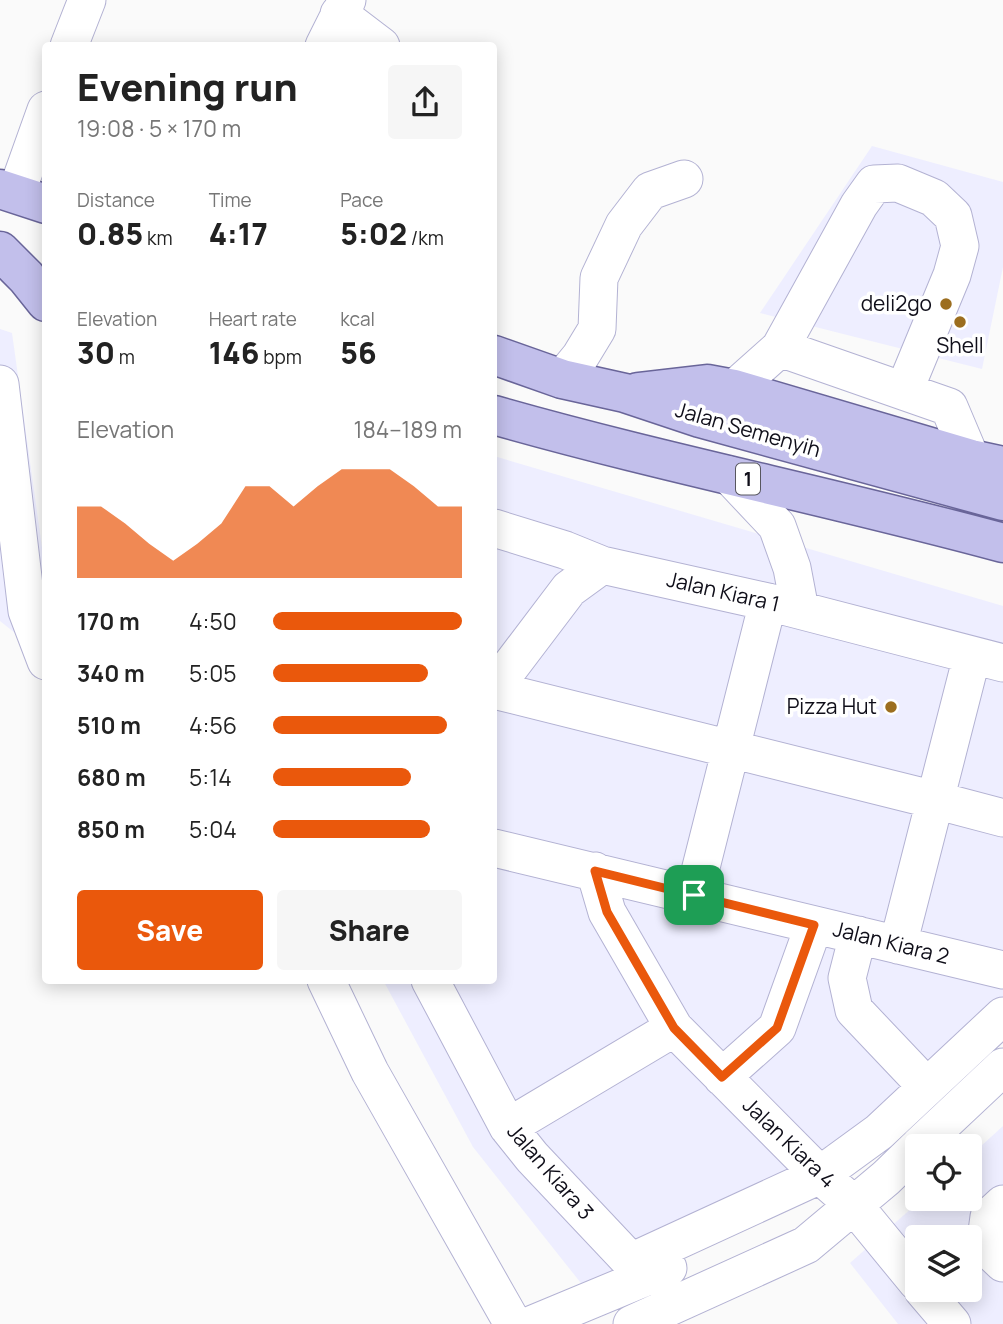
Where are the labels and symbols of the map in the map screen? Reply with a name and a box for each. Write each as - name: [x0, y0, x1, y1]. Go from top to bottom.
- place label: deli2go: [861, 289, 932, 317]
- marker: deli2go: [938, 296, 954, 312]
- marker: Shell: [952, 314, 968, 330]
- place label: Shell: [936, 331, 984, 359]
- street label: Jalan Semenyih: [672, 395, 824, 463]
- road number: 1: [736, 464, 760, 494]
- street label: Jalan Kiara 1: [664, 564, 782, 618]
- place label: Pizza Hut: [787, 692, 877, 720]
- marker: Pizza Hut: [883, 699, 899, 715]
- pin: [664, 865, 724, 925]
- street label: Jalan Kiara 2: [830, 914, 952, 970]
- street label: Jalan Kiara 4: [737, 1091, 842, 1194]
- street label: Jalan Kiara 3: [501, 1118, 600, 1225]

